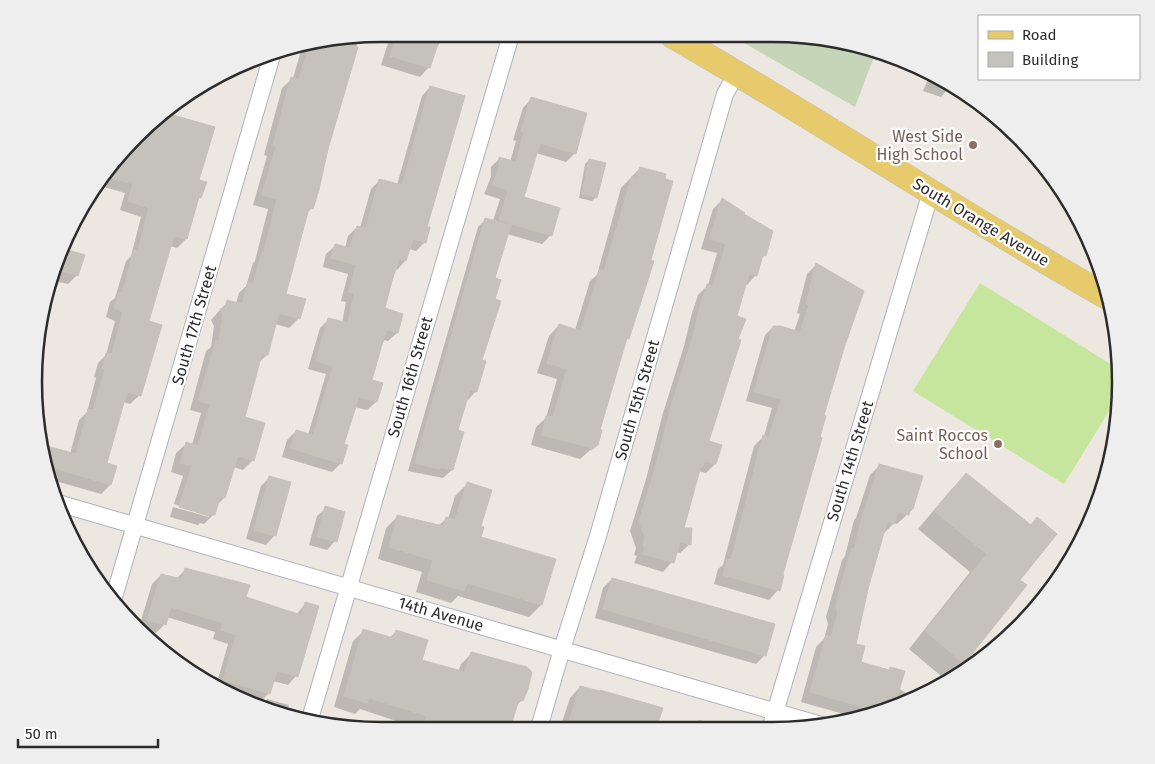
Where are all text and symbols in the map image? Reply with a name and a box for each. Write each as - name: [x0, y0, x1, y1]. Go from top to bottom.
- legend: [978, 15, 1140, 80]
- text: Road: [1022, 26, 1057, 44]
- text: Building: [1022, 51, 1078, 69]
- place label: West Side High School: [877, 127, 963, 164]
- marker: West Side High School: [967, 139, 979, 151]
- street label: South Orange Avenue: [909, 174, 1053, 270]
- street label: South 17th Street: [168, 263, 220, 387]
- street label: South 16th Street: [384, 314, 436, 440]
- street label: South 15th Street: [611, 337, 663, 462]
- street label: South 14th Street: [823, 398, 877, 524]
- place label: Saint Roccos School: [896, 426, 988, 463]
- marker: Saint Roccos School: [992, 438, 1004, 450]
- street label: 14th Avenue: [396, 593, 486, 635]
- scale bar: [18, 716, 158, 748]
- text: 50 m: [25, 725, 58, 743]

